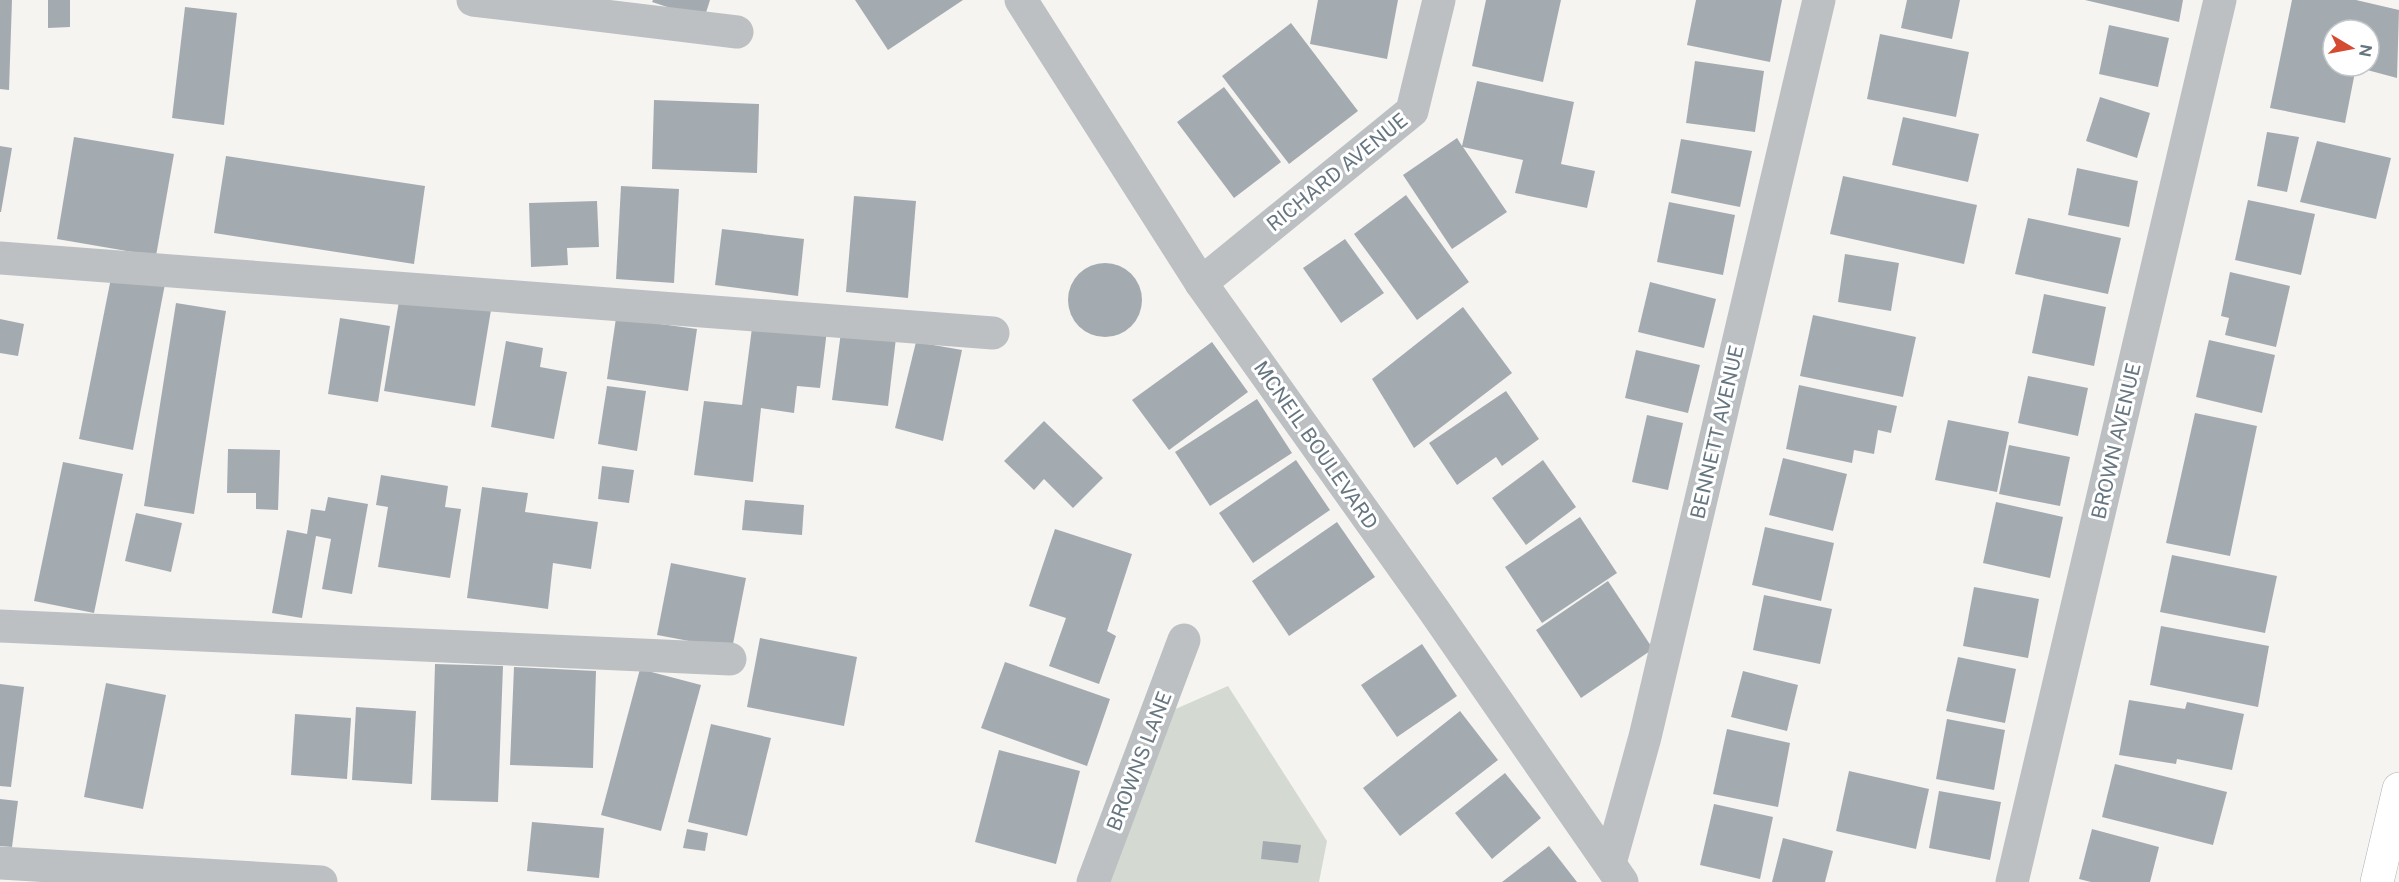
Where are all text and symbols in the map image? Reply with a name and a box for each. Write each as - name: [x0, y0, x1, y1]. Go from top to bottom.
- north arrow: [2321, 18, 2381, 78]
- text: N: [2355, 43, 2376, 58]
- street label: RICHARD AVENUE: [1262, 108, 1412, 236]
- street label: BENNETT AVENUE: [1685, 343, 1749, 521]
- street label: MCNEIL BOULEVARD: [1249, 356, 1383, 534]
- street label: BROWN AVENUE: [2086, 361, 2146, 521]
- street label: BROWNS LANE: [1101, 688, 1177, 834]

